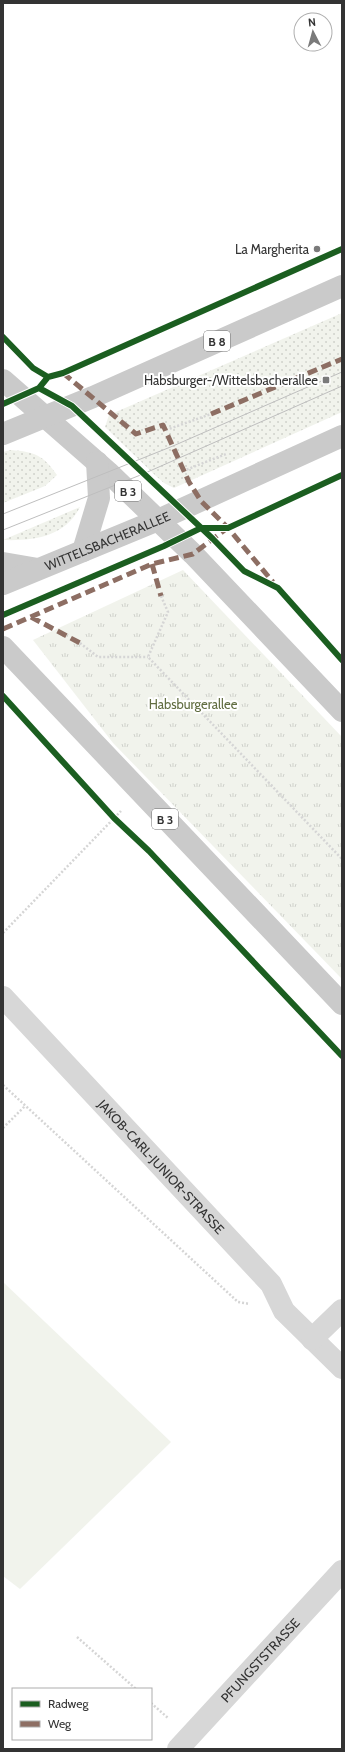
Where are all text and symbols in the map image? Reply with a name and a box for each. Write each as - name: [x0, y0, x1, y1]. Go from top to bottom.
- north arrow: [293, 12, 333, 52]
- text: N: [307, 15, 317, 29]
- place label: La Margherita: [235, 241, 310, 257]
- marker: La Margherita: [312, 244, 322, 254]
- road number: B 8: [204, 331, 230, 351]
- place label: Habsburger-/Wittelsbacherallee: [144, 372, 318, 388]
- marker: Habsburger-/Wittelsbacherallee: [321, 375, 331, 385]
- road number: B 3: [115, 481, 141, 501]
- street label: WITTELSBACHERALLEE: [42, 508, 173, 574]
- park label: Habsburgerallee: [149, 696, 238, 712]
- road number: B 3: [152, 809, 178, 829]
- street label: JAKOB-CARL-JUNIOR-STRASSE: [94, 1095, 228, 1237]
- street label: PFUNGSTSTRASSE: [217, 1615, 303, 1705]
- legend: [12, 1688, 152, 1740]
- text: Radweg: [48, 1696, 89, 1711]
- text: Weg: [48, 1716, 72, 1731]

